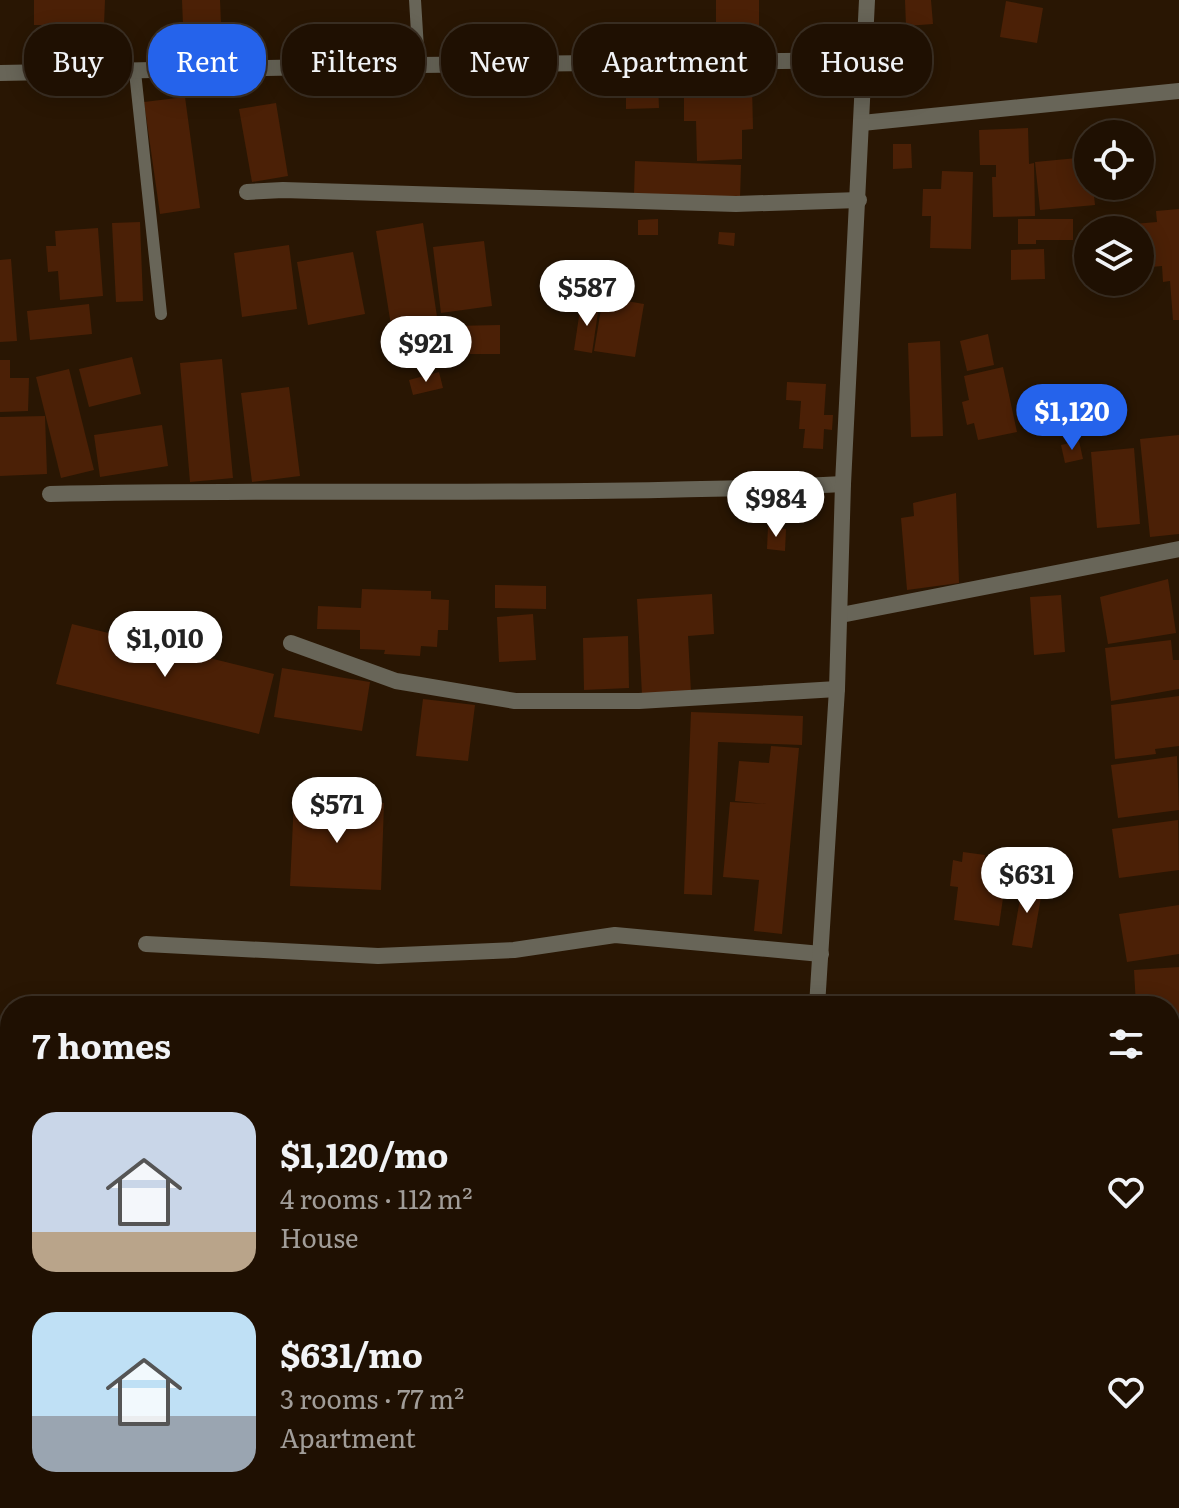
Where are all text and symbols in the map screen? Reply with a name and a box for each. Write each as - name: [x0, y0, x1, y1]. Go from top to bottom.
- chip: Buy: [24, 24, 132, 96]
- chip: Rent: [148, 24, 266, 96]
- chip: Filters: [282, 24, 425, 96]
- chip: New: [441, 24, 557, 96]
- chip: Apartment: [573, 24, 776, 96]
- chip: House: [792, 24, 932, 96]
- map controls: [1074, 120, 1154, 296]
- button: locate: [1074, 120, 1154, 200]
- button: layers: [1074, 216, 1154, 296]
- pin: $587: [540, 260, 634, 328]
- text: $587: [558, 266, 616, 305]
- pin: $921: [379, 316, 473, 384]
- text: $921: [399, 322, 453, 361]
- pin: $1,120: [1007, 384, 1137, 452]
- text: $1,120: [1034, 390, 1110, 429]
- pin: $984: [729, 471, 823, 539]
- text: $984: [745, 477, 807, 516]
- pin: $1,010: [100, 611, 230, 679]
- text: $1,010: [126, 617, 204, 656]
- pin: $571: [290, 777, 384, 845]
- text: $571: [310, 783, 364, 822]
- pin: $631: [980, 847, 1074, 915]
- text: $631: [999, 853, 1055, 892]
- text: 7 homes: [32, 1019, 171, 1069]
- icon: filters: [1104, 1022, 1148, 1066]
- text: $1,120/mo: [280, 1128, 449, 1178]
- icon: home: [96, 1144, 192, 1240]
- icon: heart: [1104, 1170, 1148, 1214]
- text: 4 rooms · 112 m²: [280, 1178, 473, 1217]
- text: House: [280, 1217, 358, 1256]
- text: $631/mo: [280, 1328, 423, 1378]
- icon: home: [96, 1344, 192, 1440]
- icon: heart: [1104, 1370, 1148, 1414]
- text: 3 rooms · 77 m²: [280, 1378, 464, 1417]
- text: Apartment: [280, 1417, 416, 1456]

